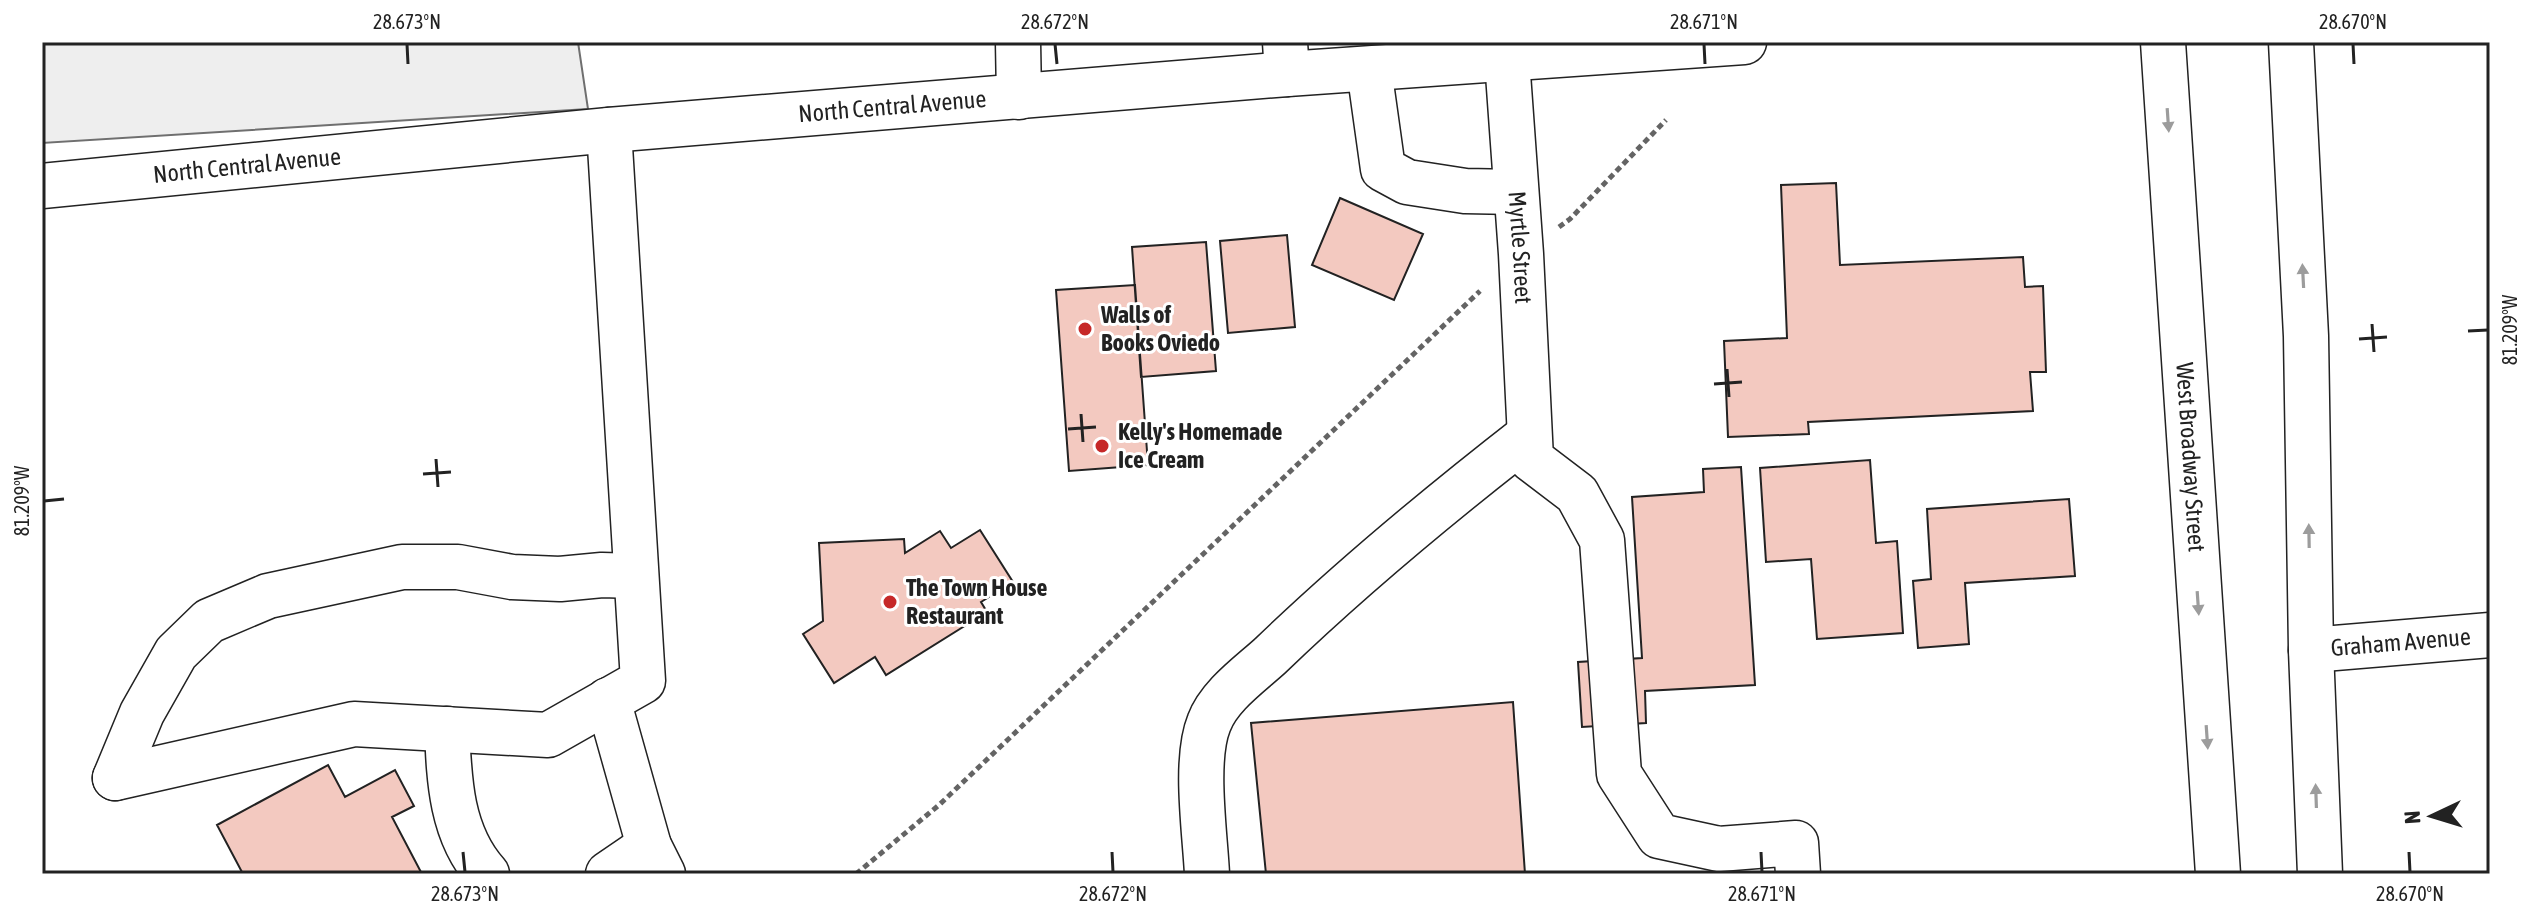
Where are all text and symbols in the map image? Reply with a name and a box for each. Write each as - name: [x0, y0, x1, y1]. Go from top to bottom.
- text: 28.673°N: [373, 10, 441, 33]
- text: 28.672°N: [1021, 10, 1089, 33]
- text: 28.671°N: [1670, 10, 1738, 33]
- text: 28.670°N: [2319, 10, 2387, 33]
- street label: North Central Avenue: [797, 85, 987, 127]
- one-way arrow: [2162, 108, 2175, 133]
- street label: North Central Avenue: [152, 143, 342, 188]
- street label: Myrtle Street: [1504, 190, 1537, 305]
- one-way arrow: [2296, 263, 2309, 288]
- text: 81.209°W: [2498, 294, 2521, 365]
- place label: Walls of Books Oviedo: [1100, 301, 1220, 356]
- marker: Walls of Books Oviedo: [1076, 320, 1094, 338]
- street label: West Broadway Street: [2171, 361, 2211, 553]
- place label: Kelly's Homemade Ice Cream: [1118, 418, 1282, 473]
- marker: Kelly's Homemade Ice Cream: [1093, 437, 1111, 455]
- text: 81.209°W: [10, 465, 33, 536]
- one-way arrow: [2303, 523, 2315, 548]
- place label: The Town House Restaurant: [906, 574, 1048, 629]
- one-way arrow: [2192, 591, 2205, 616]
- marker: The Town House Restaurant: [881, 593, 899, 611]
- street label: Graham Avenue: [2330, 623, 2472, 661]
- one-way arrow: [2201, 724, 2214, 749]
- north arrow: [2392, 776, 2472, 856]
- one-way arrow: [2310, 783, 2323, 808]
- text: N: [2399, 810, 2425, 825]
- text: 28.673°N: [431, 882, 499, 905]
- text: 28.672°N: [1079, 882, 1147, 905]
- text: 28.671°N: [1728, 882, 1796, 905]
- text: 28.670°N: [2376, 882, 2444, 905]

